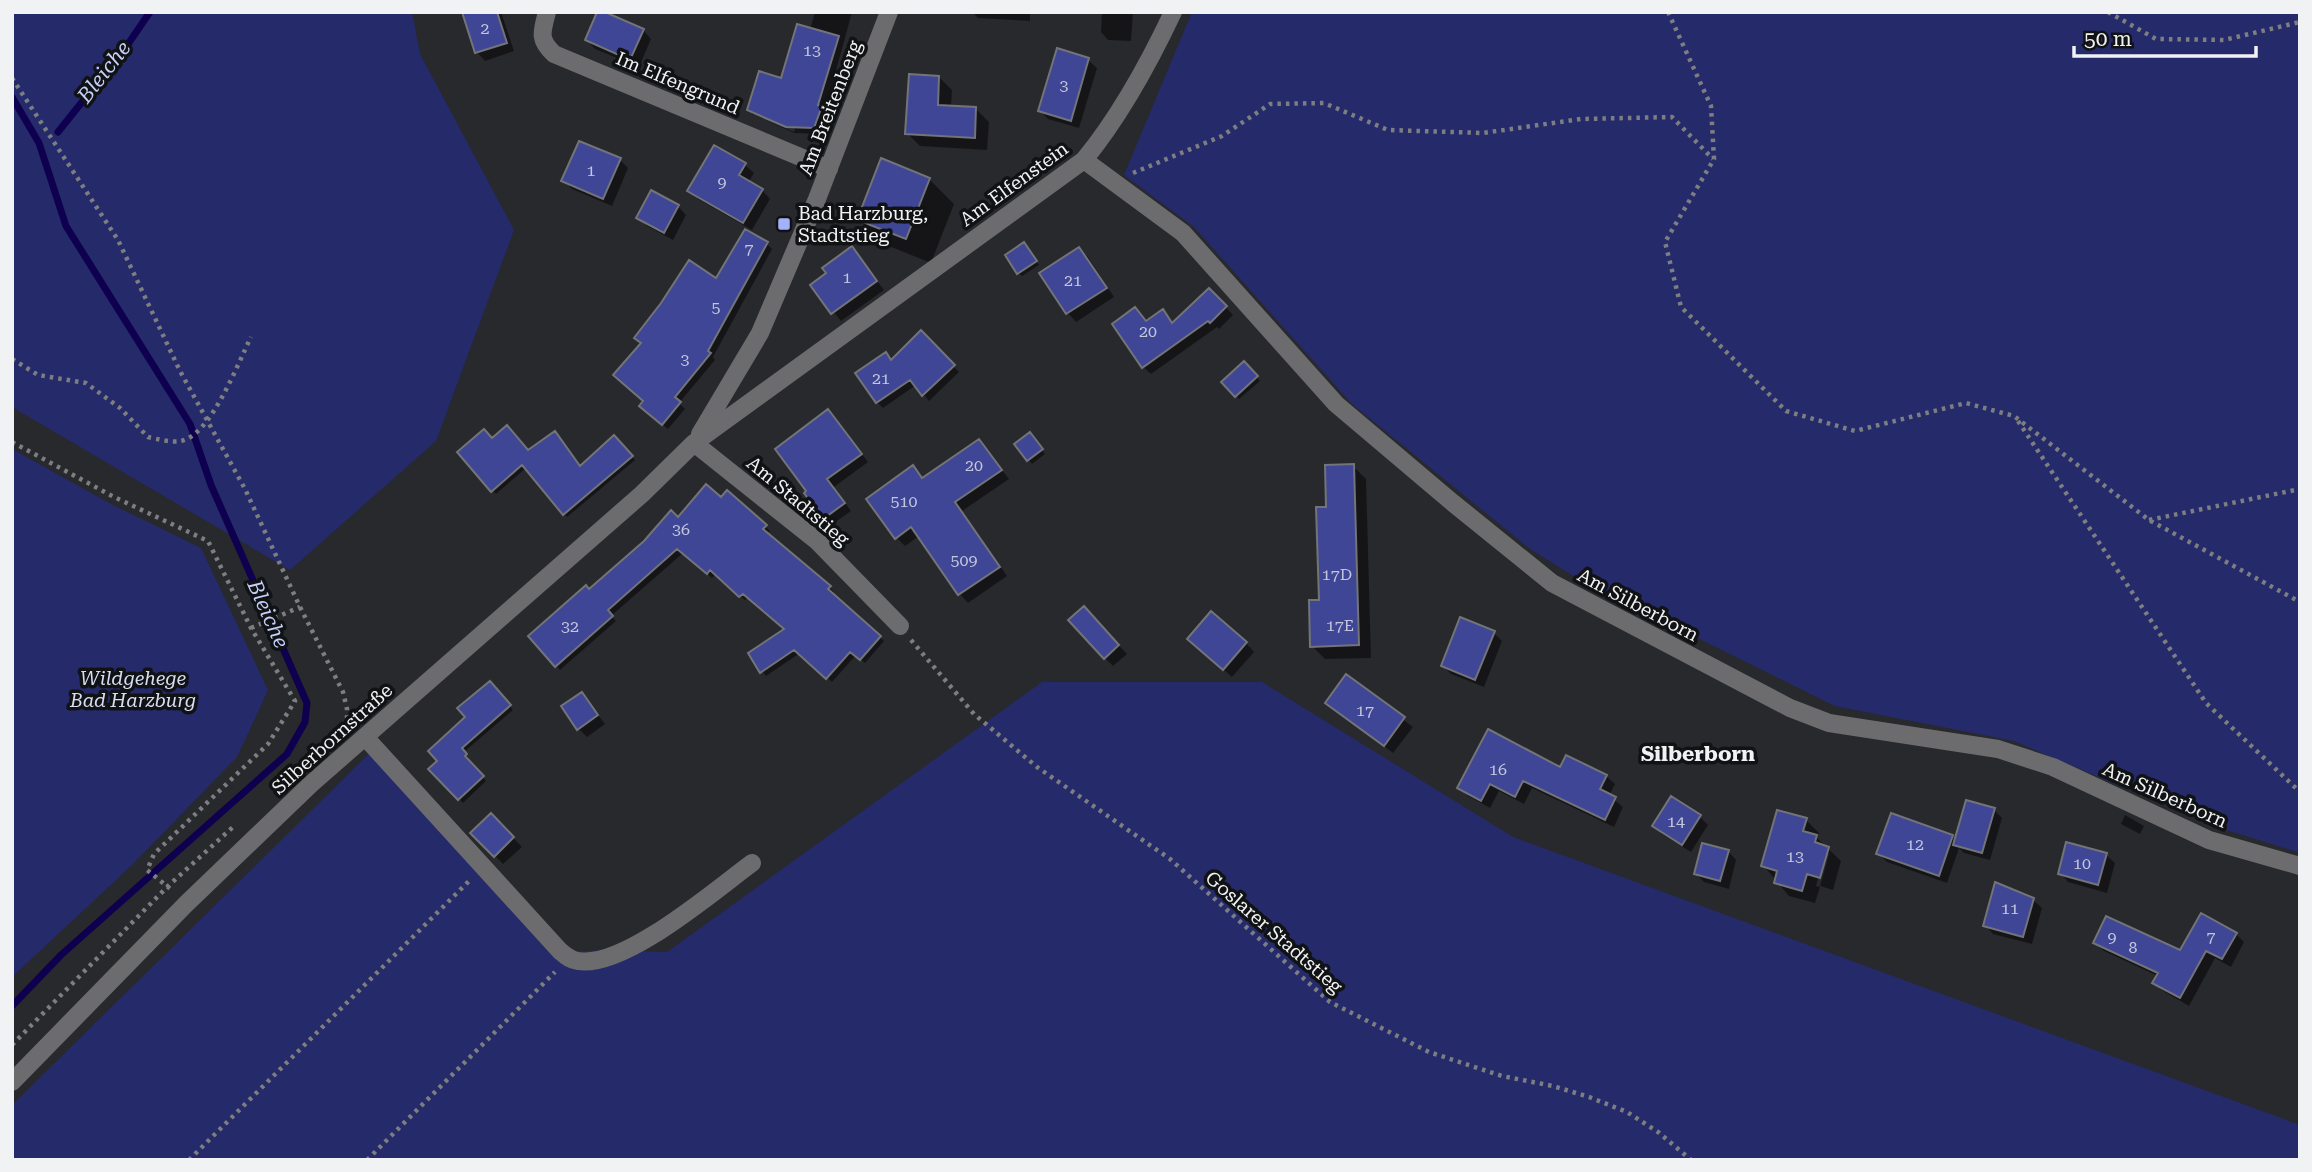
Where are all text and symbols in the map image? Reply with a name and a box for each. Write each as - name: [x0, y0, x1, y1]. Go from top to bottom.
- scale bar: [2074, 14, 2256, 58]
- house number: 2: [481, 19, 490, 38]
- text: 50 m: [2084, 27, 2132, 51]
- water label: Bleiche: [72, 36, 136, 108]
- street label: Am Breitenberg: [794, 37, 866, 179]
- house number: 13: [803, 41, 821, 60]
- street label: Im Elfengrund: [613, 47, 743, 119]
- house number: 3: [1060, 76, 1069, 95]
- street label: Am Elfenstein: [955, 137, 1073, 231]
- house number: 1: [587, 161, 596, 180]
- house number: 9: [718, 173, 727, 192]
- place label: Bad Harzburg, Stadtstieg: [798, 202, 928, 247]
- marker: Bad Harzburg, Stadtstieg: [776, 216, 792, 232]
- house number: 7: [745, 239, 754, 258]
- house number: 1: [843, 268, 852, 287]
- house number: 21: [1064, 271, 1082, 290]
- house number: 5: [712, 298, 721, 317]
- house number: 20: [1139, 322, 1157, 341]
- house number: 3: [681, 350, 690, 369]
- house number: 21: [872, 369, 890, 388]
- street label: Am Stadtstieg: [742, 451, 854, 551]
- house number: 20: [965, 456, 983, 475]
- house number: 510: [891, 492, 917, 511]
- house number: 36: [672, 520, 690, 539]
- house number: 509: [951, 551, 977, 570]
- street label: Am Silberborn: [1574, 563, 1702, 647]
- house number: 17D: [1322, 565, 1352, 584]
- water label: Bleiche: [242, 575, 294, 652]
- house number: 17E: [1326, 616, 1354, 635]
- house number: 32: [561, 617, 579, 636]
- park label: Wildgehege Bad Harzburg: [69, 667, 196, 712]
- street label: Silberbornstraße: [267, 679, 397, 799]
- house number: 17: [1356, 701, 1374, 720]
- district label: Silberborn: [1641, 742, 1755, 766]
- street label: Am Silberborn: [2099, 757, 2231, 833]
- house number: 16: [1489, 760, 1507, 779]
- house number: 14: [1667, 812, 1685, 831]
- house number: 12: [1906, 835, 1924, 854]
- house number: 13: [1786, 847, 1804, 866]
- house number: 10: [2073, 854, 2091, 873]
- street label: Goslarer Stadtstieg: [1201, 866, 1347, 998]
- house number: 11: [2001, 899, 2019, 918]
- house number: 7: [2207, 927, 2216, 946]
- house number: 9: [2108, 928, 2117, 947]
- house number: 8: [2129, 938, 2138, 957]

